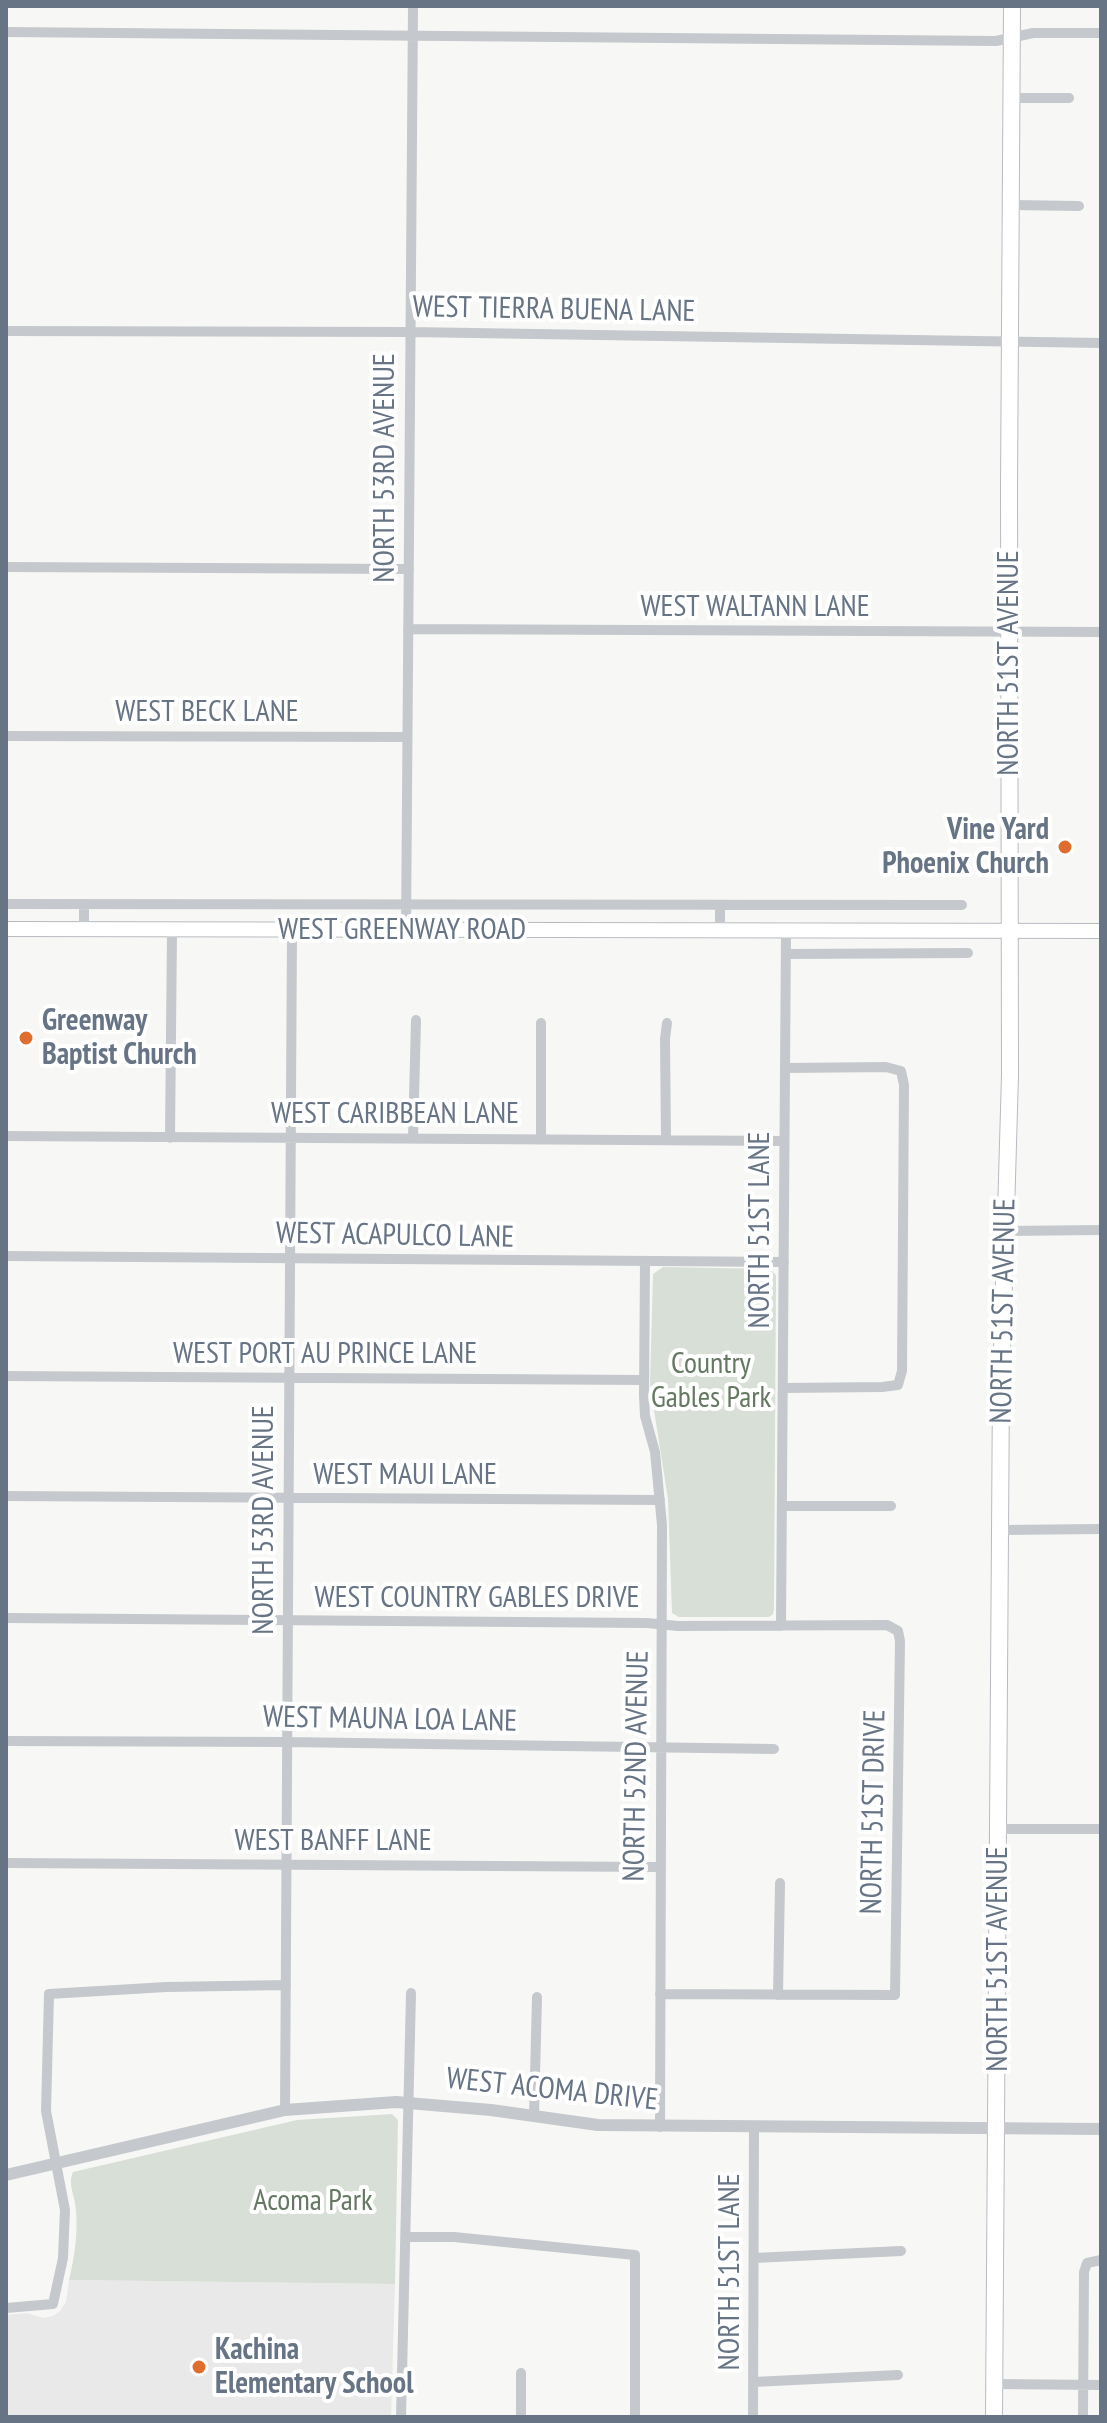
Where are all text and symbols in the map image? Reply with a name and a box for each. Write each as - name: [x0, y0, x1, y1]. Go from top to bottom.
- street label: WEST TIERRA BUENA LANE: [412, 290, 696, 330]
- street label: NORTH 53RD AVENUE: [367, 353, 403, 583]
- street label: NORTH 51ST AVENUE: [991, 550, 1027, 776]
- street label: WEST WALTANN LANE: [640, 589, 870, 625]
- street label: WEST BECK LANE: [115, 694, 299, 730]
- place label: Vine Yard Phoenix Church: [882, 812, 1049, 882]
- marker: Vine Yard Phoenix Church: [1056, 838, 1074, 856]
- street label: WEST GREENWAY ROAD: [278, 912, 526, 948]
- place label: Greenway Baptist Church: [42, 1003, 197, 1074]
- marker: Greenway Baptist Church: [17, 1029, 35, 1047]
- street label: WEST CARIBBEAN LANE: [271, 1096, 519, 1132]
- street label: NORTH 51ST LANE: [742, 1132, 778, 1328]
- street label: NORTH 51ST AVENUE: [984, 1198, 1024, 1424]
- street label: WEST ACAPULCO LANE: [276, 1216, 514, 1256]
- street label: WEST PORT AU PRINCE LANE: [173, 1336, 477, 1372]
- park label: Country Gables Park: [651, 1346, 771, 1416]
- street label: NORTH 53RD AVENUE: [246, 1405, 282, 1635]
- street label: WEST MAUI LANE: [313, 1457, 497, 1493]
- street label: WEST COUNTRY GABLES DRIVE: [315, 1580, 639, 1616]
- street label: NORTH 52ND AVENUE: [617, 1650, 657, 1882]
- street label: WEST MAUNA LOA LANE: [263, 1700, 517, 1740]
- street label: NORTH 51ST DRIVE: [854, 1709, 894, 1915]
- street label: WEST BANFF LANE: [234, 1823, 432, 1859]
- street label: NORTH 51ST AVENUE: [980, 1846, 1016, 2072]
- street label: WEST ACOMA DRIVE: [445, 2061, 659, 2119]
- street label: NORTH 51ST LANE: [712, 2174, 748, 2370]
- park label: Acoma Park: [253, 2183, 373, 2219]
- place label: Kachina Elementary School: [215, 2332, 413, 2402]
- marker: Kachina Elementary School: [190, 2358, 208, 2376]

